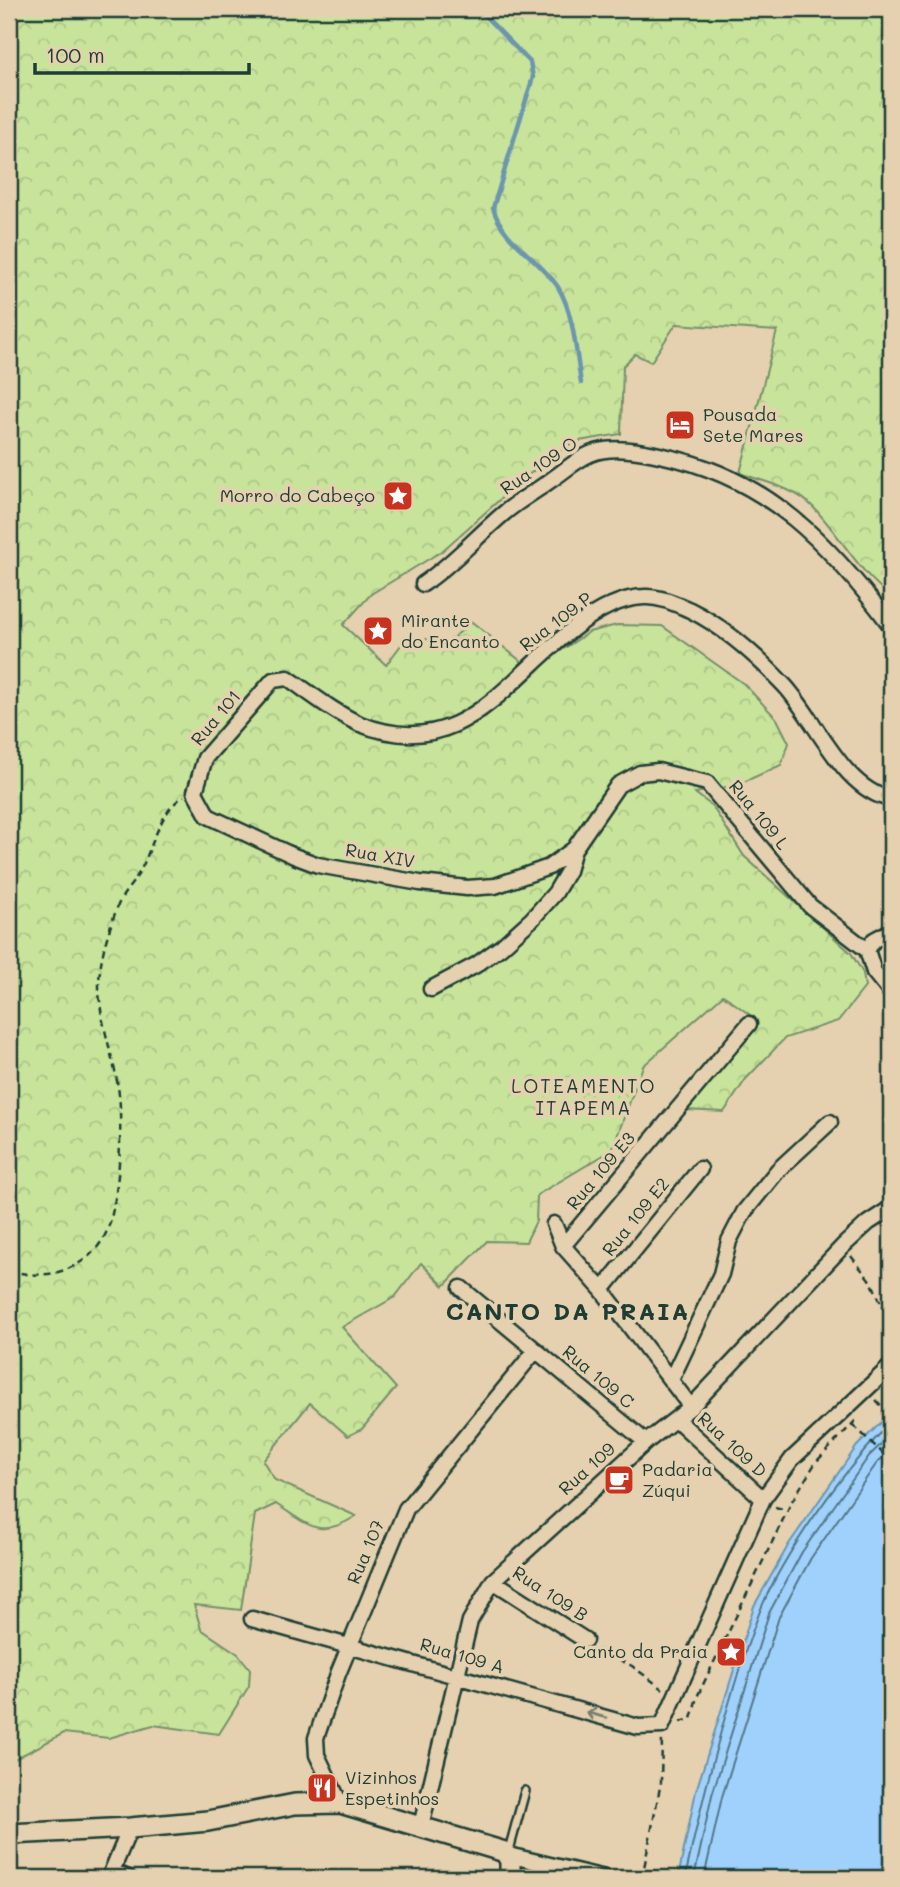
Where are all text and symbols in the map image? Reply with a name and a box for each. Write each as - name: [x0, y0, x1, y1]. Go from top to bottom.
- scale bar: [35, 32, 248, 76]
- text: 100 m: [46, 41, 105, 68]
- place label: Pousada Sete Mares: [703, 402, 804, 447]
- hotel icon: Pousada Sete Mares: [663, 408, 697, 442]
- street label: Rua 109 O: [495, 431, 582, 500]
- place icon: Morro do Cabeço: [381, 479, 415, 513]
- place label: Morro do Cabeço: [220, 483, 375, 507]
- street label: Rua 109 P: [514, 586, 597, 656]
- place label: Mirante do Encanto: [401, 608, 500, 653]
- place icon: Mirante do Encanto: [361, 614, 395, 648]
- street label: Rua 101: [185, 685, 245, 750]
- street label: Rua 109 L: [724, 774, 796, 855]
- street label: Rua XIV: [344, 837, 417, 873]
- district label: LOTEAMENTO ITAPEMA: [511, 1073, 657, 1120]
- street label: Rua 109 E3: [561, 1126, 640, 1214]
- street label: Rua 109 E2: [596, 1172, 674, 1261]
- district label: CANTO DA PRAIA: [446, 1295, 690, 1326]
- street label: Rua 109 C: [558, 1339, 640, 1413]
- street label: Rua 109 D: [693, 1406, 772, 1482]
- street label: Rua 109: [553, 1436, 620, 1500]
- place label: Padaria Zúqui: [642, 1457, 713, 1502]
- cafe icon: Padaria Zúqui: [602, 1463, 636, 1497]
- street label: Rua 107: [341, 1516, 389, 1587]
- street label: Rua 109 B: [508, 1560, 593, 1626]
- street label: Rua 109 A: [417, 1632, 507, 1678]
- place icon: Canto da Praia: [714, 1635, 748, 1669]
- place label: Canto da Praia: [573, 1639, 708, 1663]
- one-way arrow: [585, 1708, 608, 1721]
- place label: Vizinhos Espetinhos: [345, 1765, 439, 1810]
- restaurant icon: Vizinhos Espetinhos: [305, 1771, 339, 1805]

